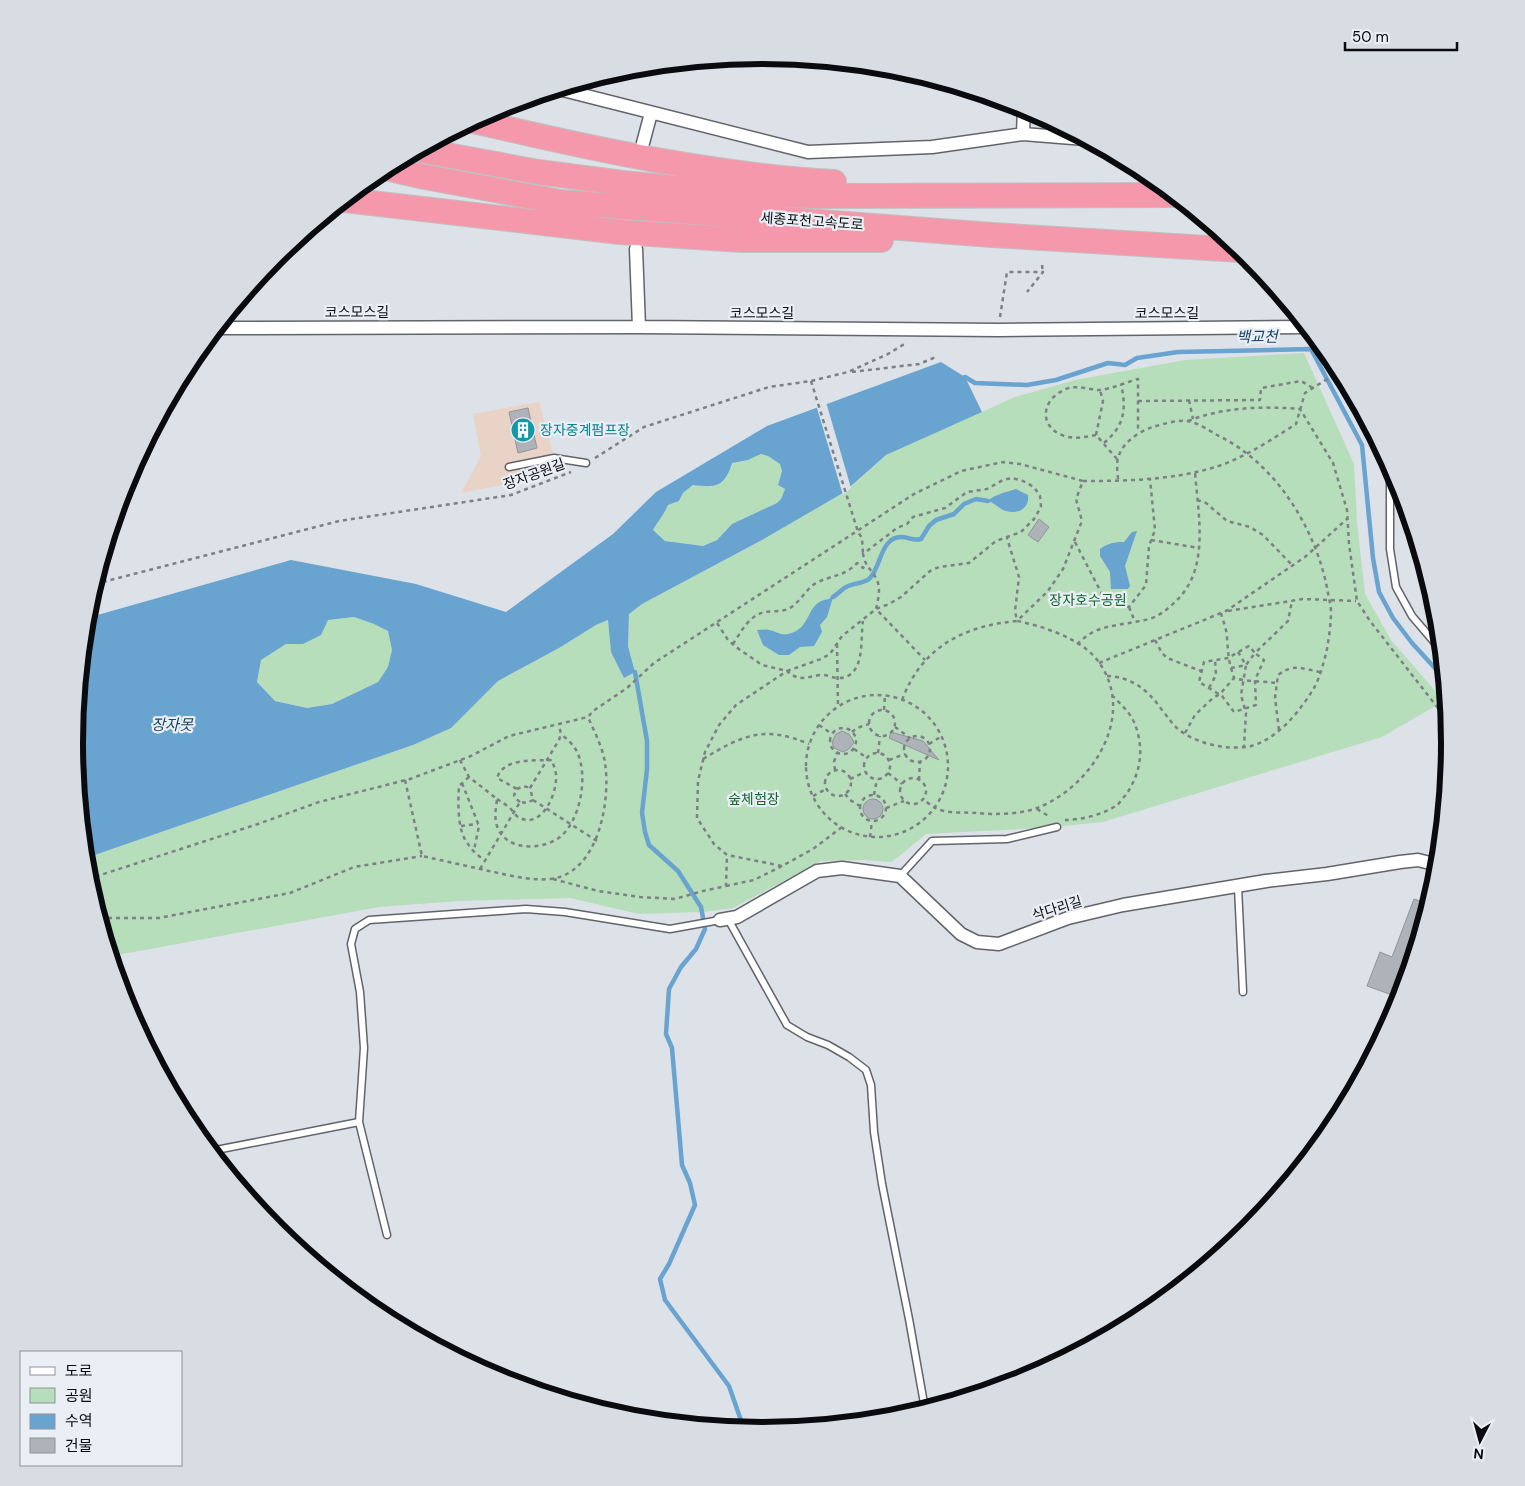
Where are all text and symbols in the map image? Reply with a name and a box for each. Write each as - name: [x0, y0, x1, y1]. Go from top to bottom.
- scale bar: [1345, 20, 1458, 52]
- text: 50 m: [1352, 27, 1389, 47]
- street label: 세종포천고속도로: [760, 208, 864, 234]
- street label: 코스모스길: [325, 303, 389, 321]
- street label: 코스모스길: [730, 304, 794, 322]
- street label: 코스모스길: [1135, 304, 1199, 322]
- water label: 백교천: [1236, 327, 1280, 347]
- building icon: 장자중계펌프장: [510, 417, 536, 443]
- place label: 장자중계펌프장: [540, 421, 630, 439]
- street label: 장자공원길: [501, 455, 567, 493]
- park label: 장자호수공원: [1049, 591, 1127, 609]
- water label: 장자못: [151, 715, 194, 735]
- park label: 숲체험장: [728, 790, 780, 808]
- street label: 삭다리길: [1030, 892, 1084, 924]
- legend: [20, 1351, 182, 1466]
- text: 도로: [65, 1361, 93, 1381]
- text: 공원: [65, 1386, 93, 1406]
- text: 수역: [65, 1411, 93, 1431]
- north arrow: [1455, 1416, 1505, 1466]
- text: 건물: [65, 1436, 93, 1456]
- text: N: [1473, 1444, 1485, 1463]

